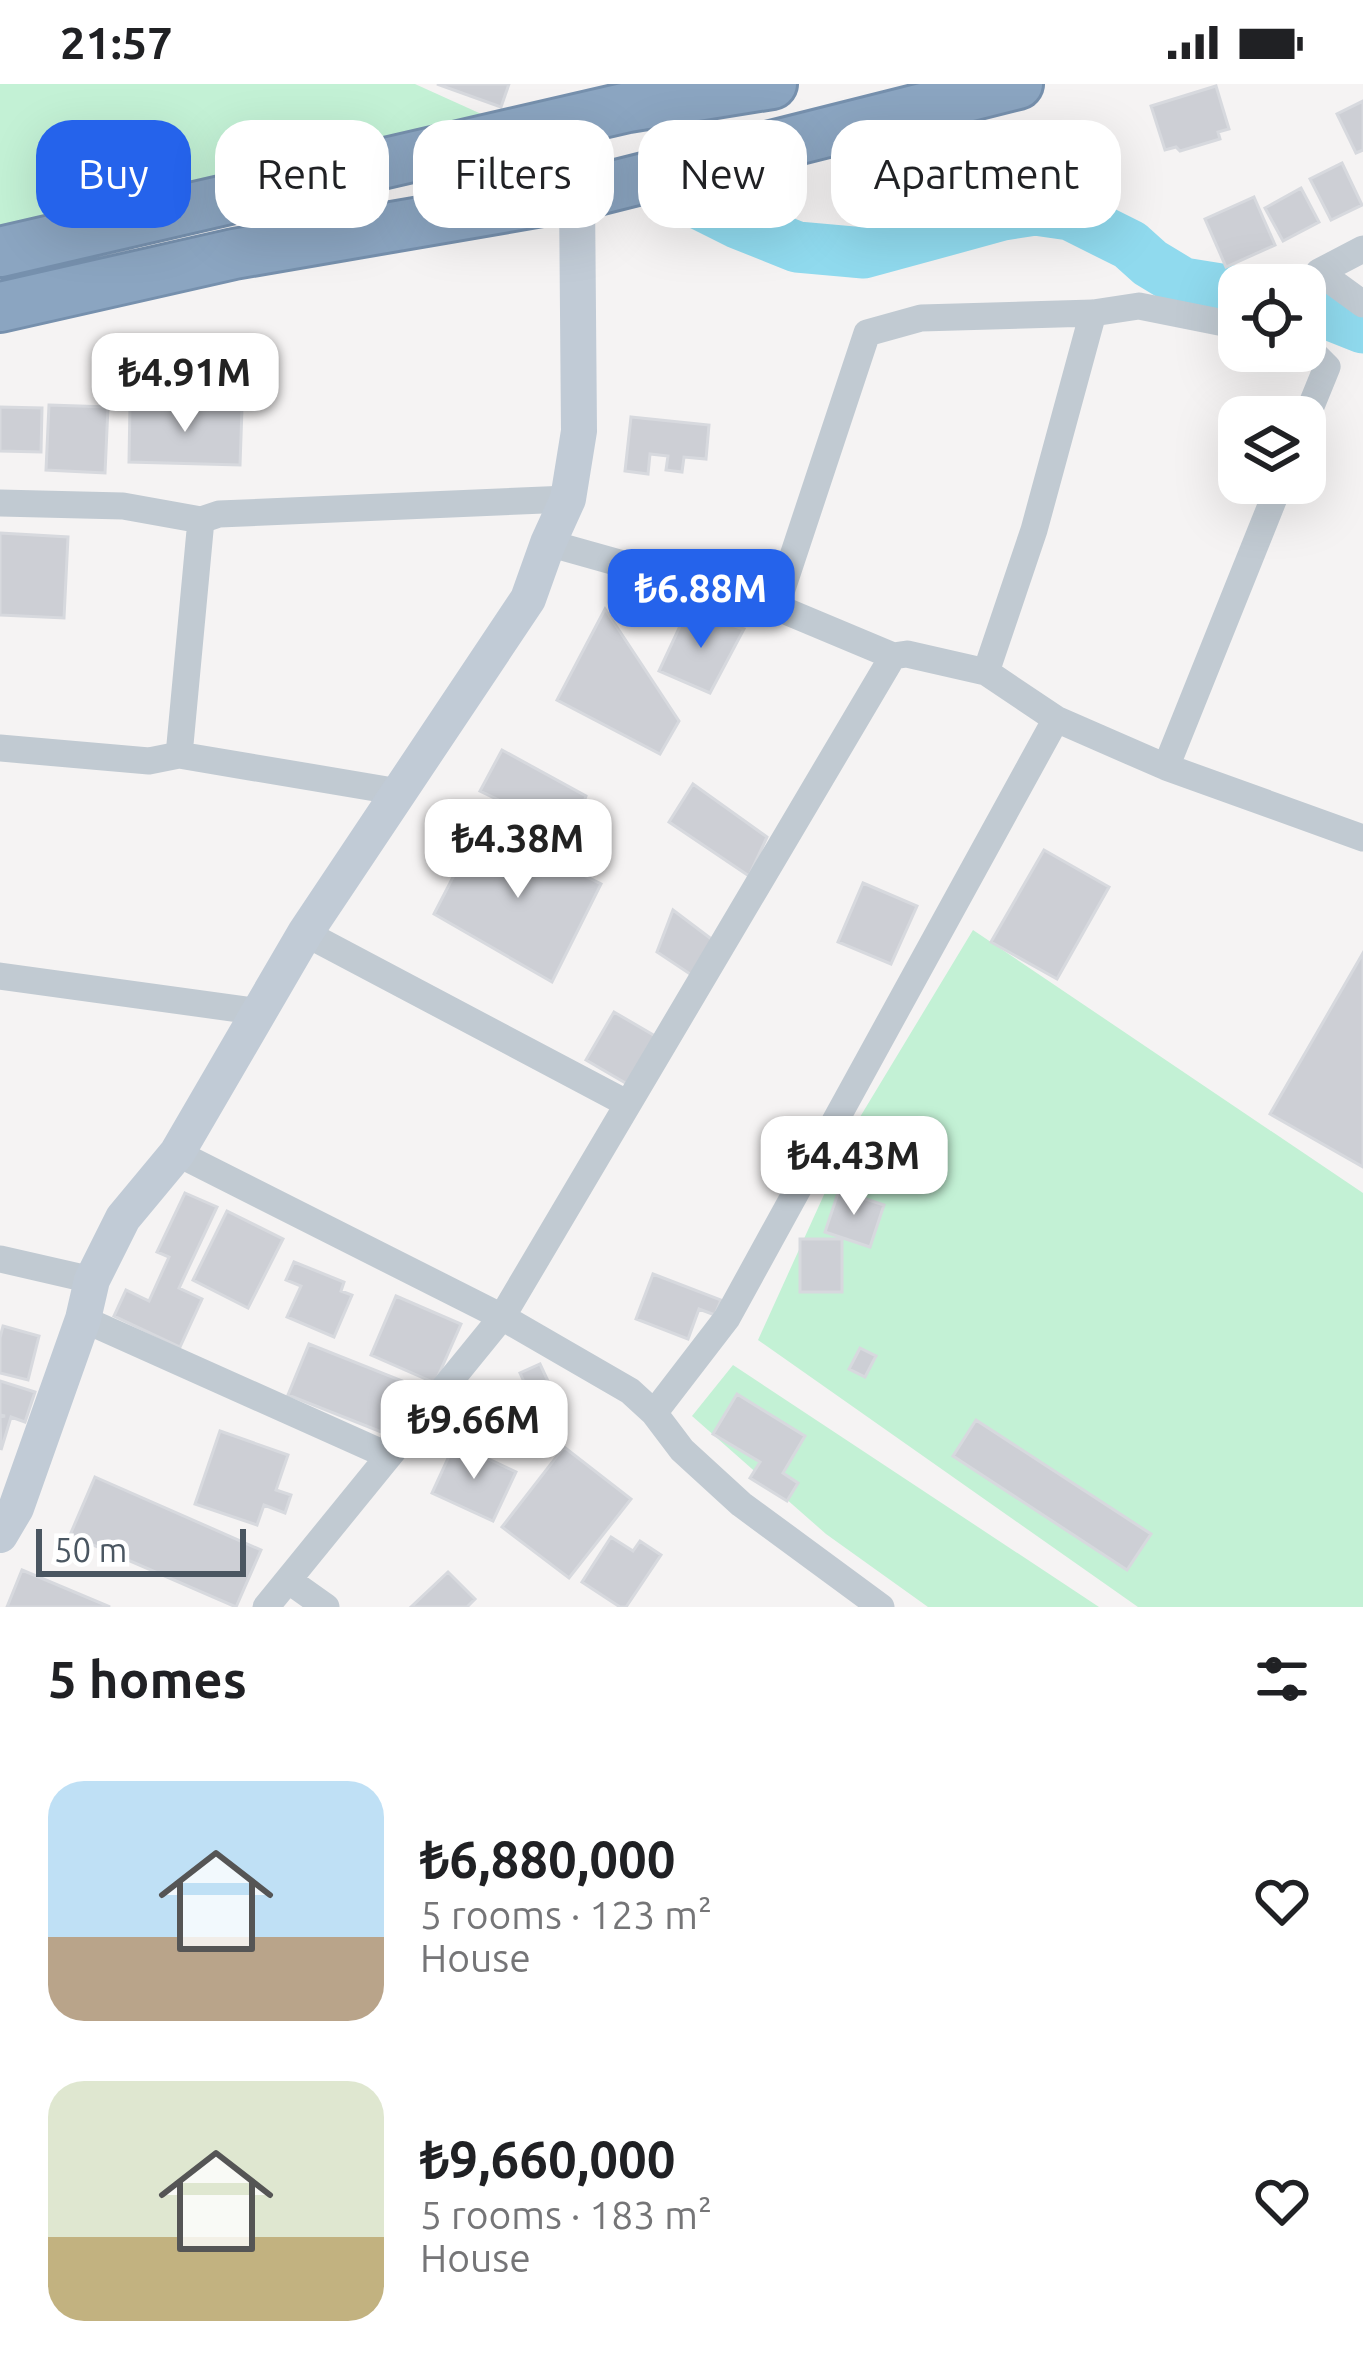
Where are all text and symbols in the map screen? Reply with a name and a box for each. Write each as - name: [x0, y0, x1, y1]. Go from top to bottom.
- text: 21:57: [60, 17, 173, 68]
- chip: Buy: [36, 120, 191, 228]
- chip: Rent: [215, 120, 389, 228]
- chip: Filters: [413, 120, 614, 228]
- chip: New: [638, 120, 807, 228]
- chip: Apartment: [831, 120, 1121, 228]
- map controls: [1218, 264, 1326, 504]
- button: locate: [1218, 264, 1326, 372]
- pin: ₺4.91M: [87, 333, 283, 435]
- text: ₺4.91M: [119, 350, 251, 393]
- button: layers: [1218, 396, 1326, 504]
- pin: ₺6.88M: [603, 549, 799, 651]
- text: ₺6.88M: [635, 566, 767, 609]
- pin: ₺4.38M: [420, 799, 616, 901]
- text: ₺4.38M: [452, 816, 584, 859]
- pin: ₺4.43M: [756, 1116, 952, 1218]
- text: ₺4.43M: [788, 1133, 920, 1176]
- pin: ₺9.66M: [376, 1380, 572, 1482]
- text: ₺9.66M: [408, 1397, 540, 1440]
- scale bar: [36, 1523, 246, 1576]
- text: 50 m: [54, 1531, 127, 1568]
- icon: filters: [1249, 1646, 1315, 1712]
- text: 5 homes: [48, 1650, 247, 1708]
- icon: home: [144, 1829, 288, 1973]
- text: ₺6,880,000: [420, 1830, 676, 1888]
- icon: heart: [1249, 1868, 1315, 1934]
- text: 5 rooms · 123 m²: [420, 1893, 712, 1936]
- text: House: [420, 1936, 531, 1979]
- icon: home: [144, 2129, 288, 2273]
- text: ₺9,660,000: [420, 2130, 676, 2188]
- icon: heart: [1249, 2168, 1315, 2234]
- text: 5 rooms · 183 m²: [420, 2193, 712, 2236]
- text: House: [420, 2236, 531, 2279]

